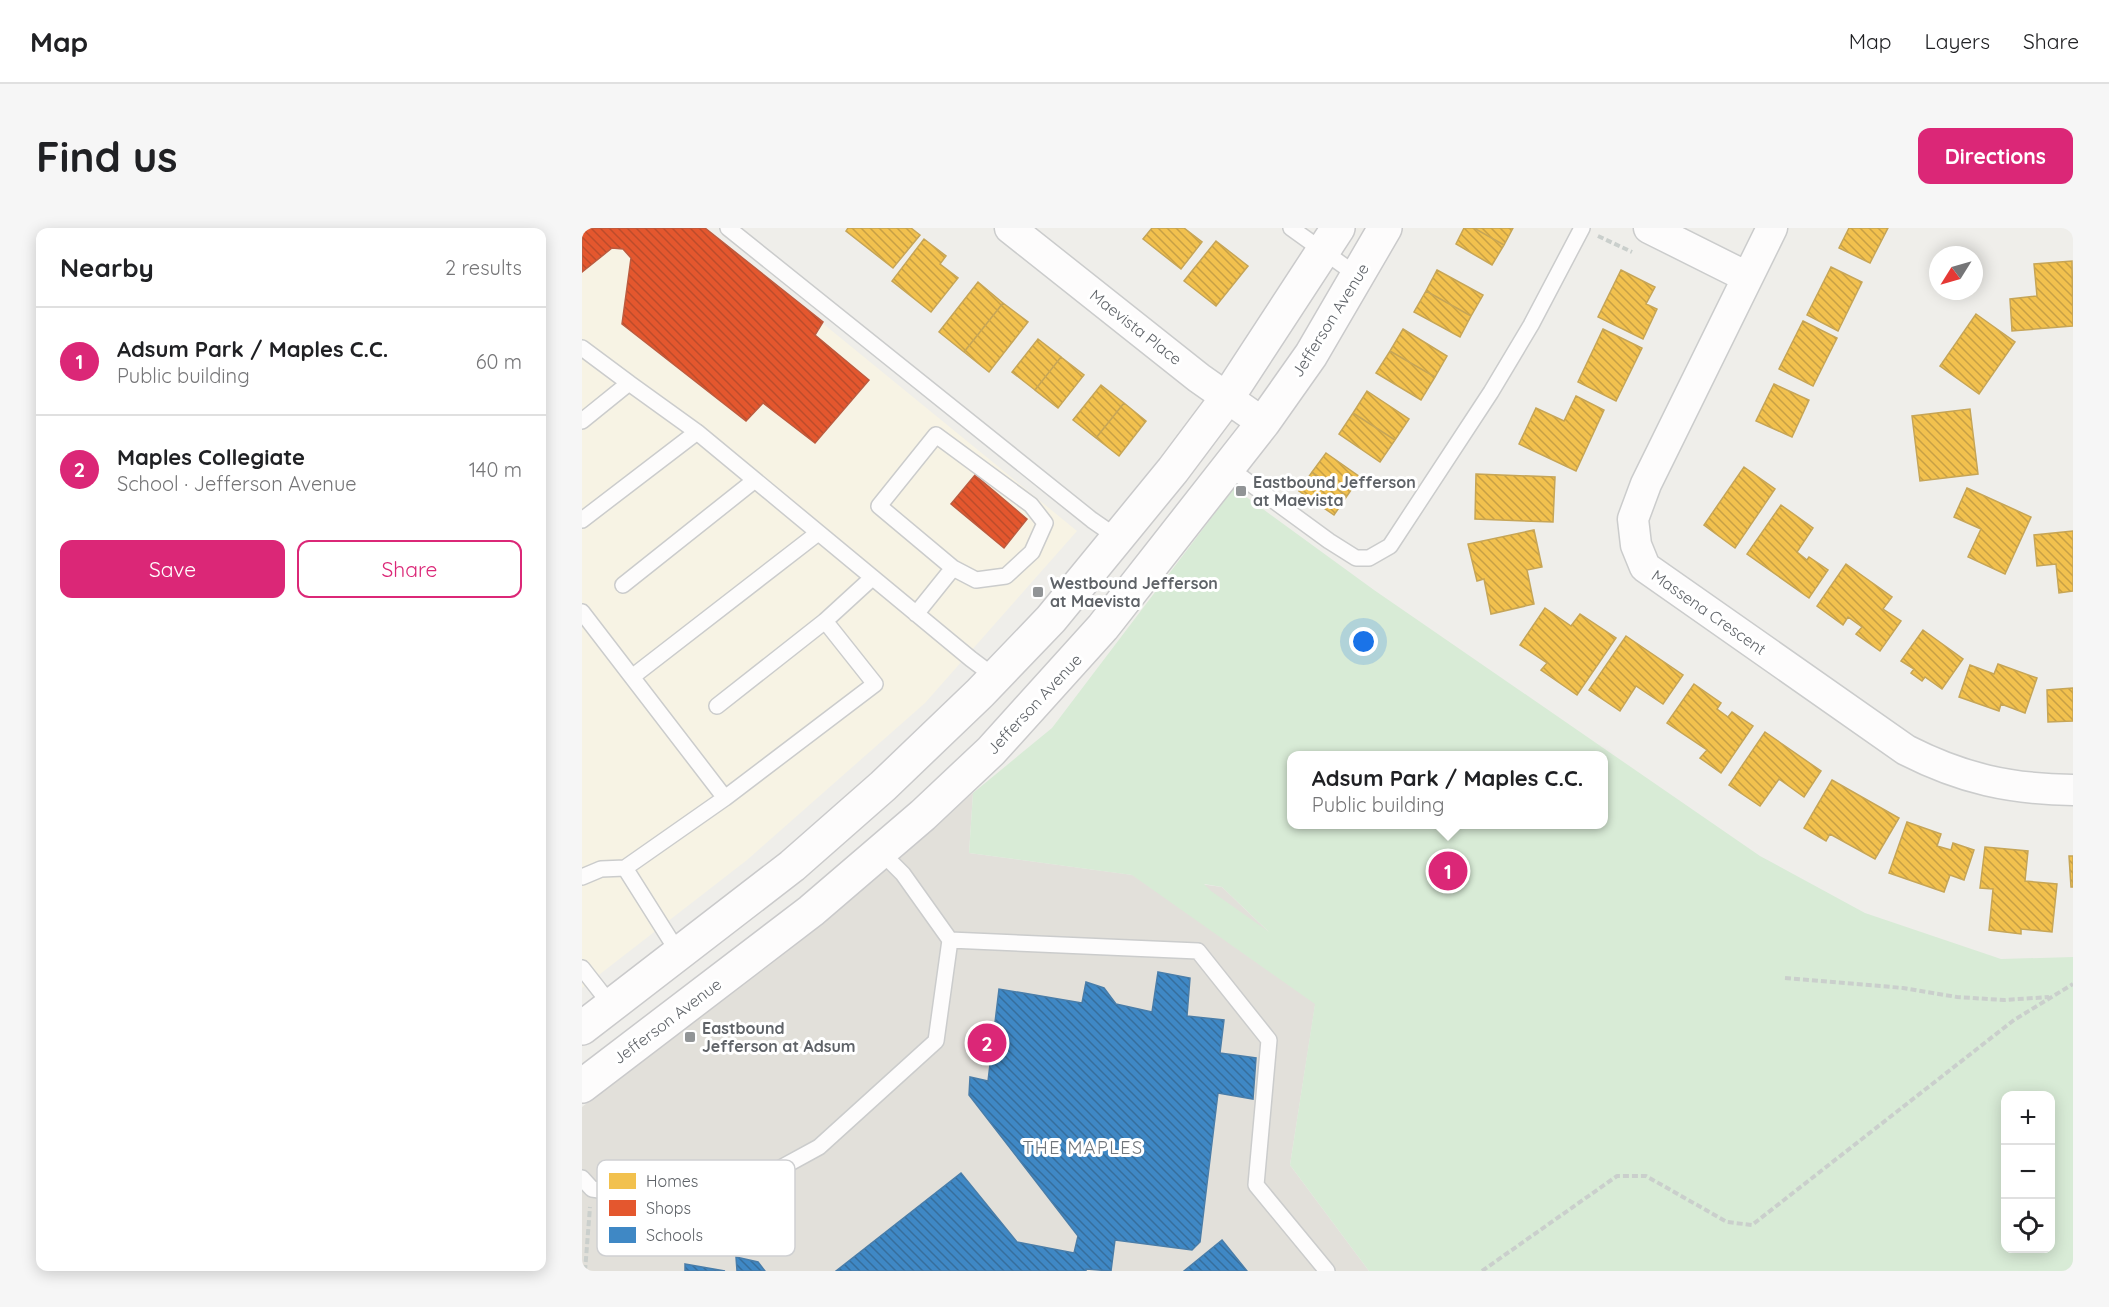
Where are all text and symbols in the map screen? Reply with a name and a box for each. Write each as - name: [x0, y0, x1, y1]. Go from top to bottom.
- text: Map: [30, 24, 88, 59]
- text: Map: [1849, 28, 1892, 54]
- text: Layers: [1925, 28, 1990, 54]
- text: Share: [2023, 28, 2079, 54]
- button: Directions: [1918, 128, 2073, 184]
- text: Find us: [36, 130, 178, 183]
- north arrow: [1929, 246, 1983, 300]
- text: Nearby: [60, 251, 154, 284]
- text: 2 results: [445, 255, 522, 280]
- street label: Jefferson Avenue: [1287, 259, 1373, 381]
- street label: Maevista Place: [1086, 285, 1186, 369]
- text: Adsum Park / Maples C.C.: [117, 335, 388, 363]
- text: 1: [76, 349, 83, 374]
- text: 60 m: [476, 349, 522, 374]
- text: Public building: [117, 363, 250, 388]
- text: Maples Collegiate: [117, 443, 305, 471]
- text: 2: [74, 457, 85, 482]
- text: 140 m: [469, 457, 522, 482]
- text: School · Jefferson Avenue: [117, 471, 357, 496]
- place label: Eastbound Jefferson at Maevista: [1253, 472, 1416, 510]
- marker: Eastbound Jefferson at Maevista: [1234, 484, 1248, 498]
- button: Save: [60, 540, 285, 598]
- button: Share: [297, 540, 522, 598]
- street label: Massena Crescent: [1648, 565, 1770, 659]
- place label: Westbound Jefferson at Maevista: [1050, 573, 1218, 611]
- marker: Westbound Jefferson at Maevista: [1031, 585, 1045, 599]
- your location: [1349, 627, 1378, 656]
- street label: Jefferson Avenue: [982, 649, 1086, 759]
- popup: [1287, 751, 1608, 829]
- text: Adsum Park / Maples C.C.: [1312, 764, 1583, 792]
- text: Public building: [1312, 792, 1444, 817]
- pin: 1: [1428, 848, 1468, 894]
- street label: Jefferson Avenue: [609, 974, 725, 1068]
- place label: Eastbound Jefferson at Adsum: [702, 1018, 856, 1056]
- pin: 2: [968, 1020, 1006, 1066]
- marker: Eastbound Jefferson at Adsum: [683, 1030, 697, 1044]
- map controls: [2001, 1091, 2055, 1253]
- button: +: [2001, 1091, 2055, 1145]
- district label: THE MAPLES: [1022, 1136, 1144, 1159]
- button: −: [2001, 1145, 2055, 1199]
- legend: [597, 1160, 795, 1256]
- text: Homes: [646, 1171, 698, 1191]
- text: Shops: [646, 1198, 691, 1218]
- button: locate: [2001, 1199, 2055, 1253]
- text: Schools: [646, 1225, 703, 1245]

